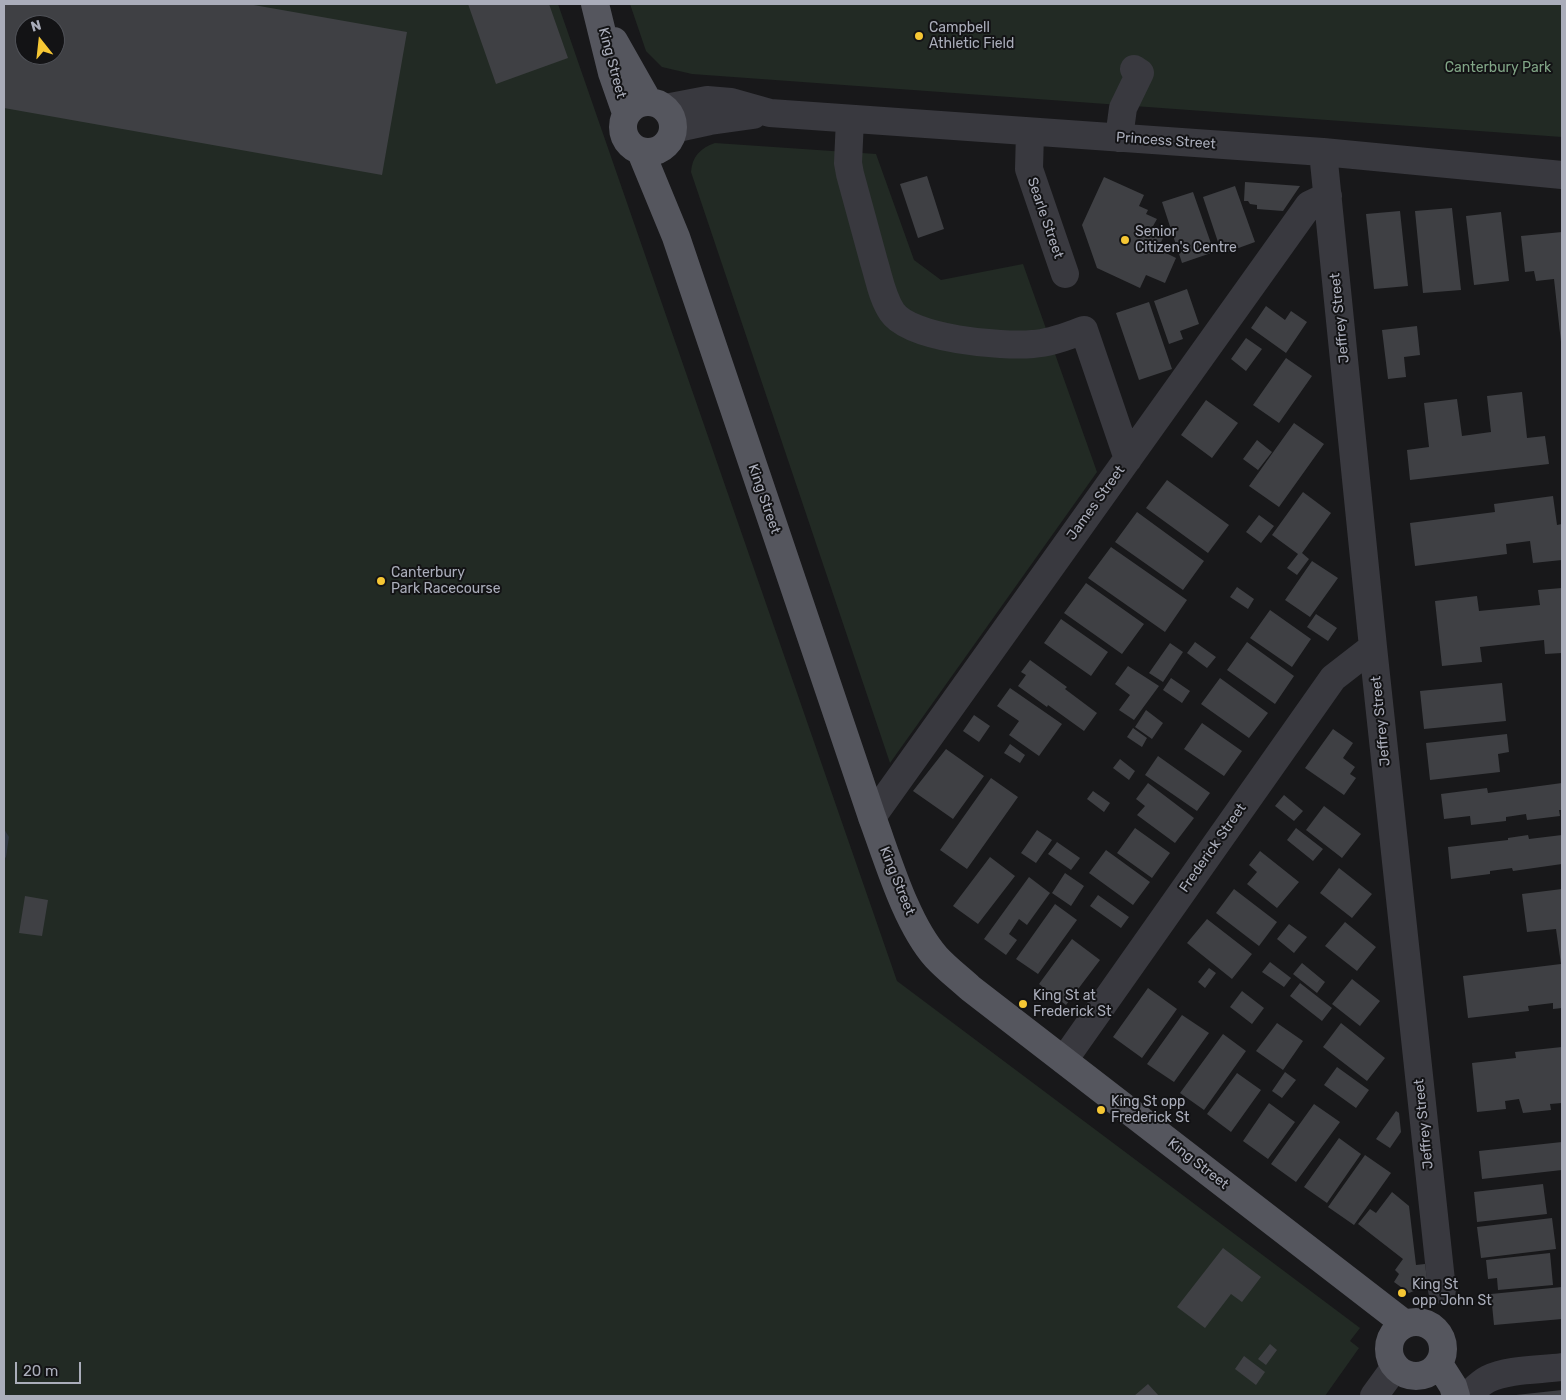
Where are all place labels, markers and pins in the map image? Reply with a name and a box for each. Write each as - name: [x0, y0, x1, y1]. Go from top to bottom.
- place label: Campbell Athletic Field: [929, 20, 1014, 52]
- marker: Campbell Athletic Field: [913, 30, 925, 42]
- place label: Senior Citizen's Centre: [1135, 224, 1237, 256]
- marker: Senior Citizen's Centre: [1119, 234, 1131, 246]
- place label: Canterbury Park Racecourse: [391, 565, 501, 598]
- marker: Canterbury Park Racecourse: [375, 575, 387, 587]
- place label: King St at Frederick St: [1033, 988, 1111, 1020]
- marker: King St at Frederick St: [1017, 998, 1029, 1010]
- place label: King St opp Frederick St: [1111, 1094, 1189, 1126]
- marker: King St opp Frederick St: [1095, 1104, 1107, 1116]
- place label: King St opp John St: [1412, 1277, 1492, 1310]
- marker: King St opp John St: [1396, 1287, 1408, 1299]

